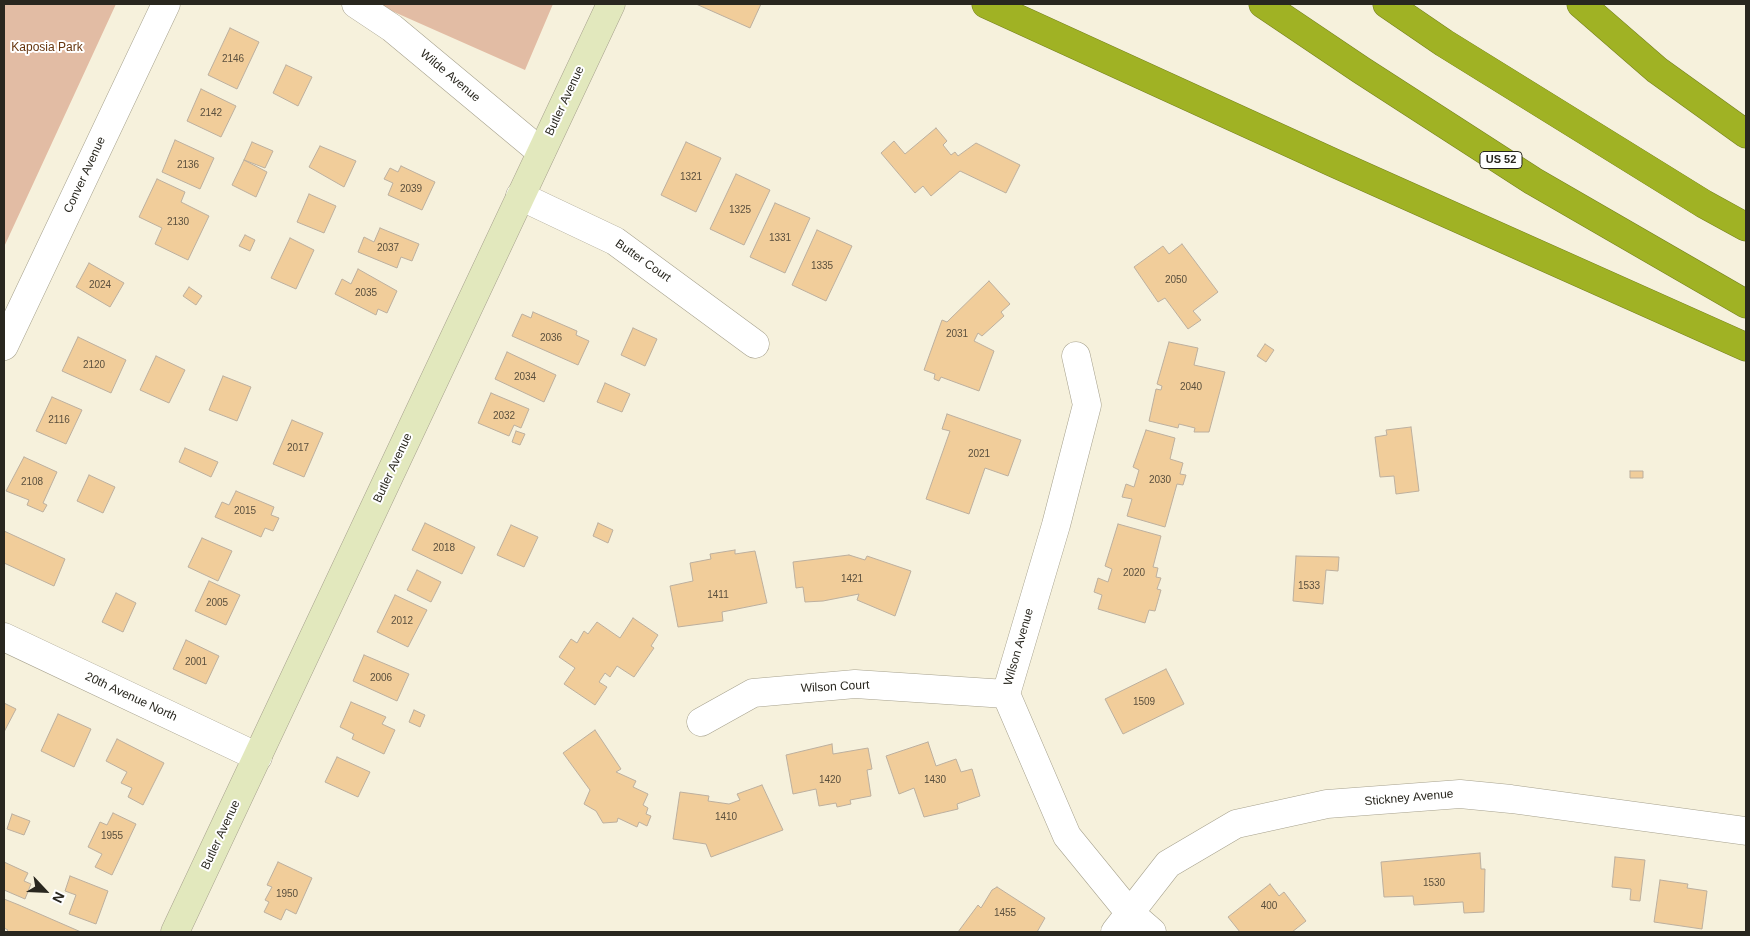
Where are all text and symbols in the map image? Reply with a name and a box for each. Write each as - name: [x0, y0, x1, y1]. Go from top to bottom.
- park label: Kaposia Park: [11, 41, 83, 55]
- street label: Wilde Avenue: [417, 47, 483, 105]
- house number: 2146: [222, 53, 244, 65]
- street label: Butler Avenue: [543, 64, 587, 138]
- house number: 2142: [200, 107, 222, 119]
- street label: Conver Avenue: [61, 135, 109, 215]
- road number: US 52: [1480, 152, 1522, 168]
- house number: 2136: [177, 159, 199, 171]
- house number: 1321: [680, 171, 702, 183]
- house number: 2039: [400, 183, 422, 195]
- house number: 1325: [729, 204, 751, 216]
- house number: 2130: [167, 216, 189, 228]
- house number: 1331: [769, 232, 791, 244]
- street label: Butter Court: [612, 237, 674, 285]
- house number: 2037: [377, 242, 399, 254]
- house number: 1335: [811, 260, 833, 272]
- house number: 2050: [1165, 274, 1187, 286]
- house number: 2024: [89, 279, 111, 291]
- house number: 2035: [355, 287, 377, 299]
- house number: 2031: [946, 328, 968, 340]
- house number: 2036: [540, 332, 562, 344]
- house number: 2120: [83, 359, 105, 371]
- house number: 2034: [514, 371, 536, 383]
- house number: 2040: [1180, 381, 1202, 393]
- house number: 2032: [493, 410, 515, 422]
- house number: 2116: [48, 414, 70, 426]
- street label: Butler Avenue: [371, 431, 415, 505]
- house number: 2017: [287, 442, 309, 454]
- house number: 2021: [968, 448, 990, 460]
- house number: 2030: [1149, 474, 1171, 486]
- house number: 2108: [21, 476, 43, 488]
- house number: 2015: [234, 505, 256, 517]
- house number: 2018: [433, 542, 455, 554]
- house number: 2020: [1123, 567, 1145, 579]
- house number: 1421: [841, 573, 863, 585]
- house number: 1533: [1298, 580, 1320, 592]
- house number: 1411: [707, 589, 729, 601]
- house number: 2005: [206, 597, 228, 609]
- street label: Wilson Avenue: [1001, 607, 1037, 687]
- house number: 2012: [391, 615, 413, 627]
- house number: 2001: [185, 656, 207, 668]
- street label: 20th Avenue North: [83, 669, 179, 725]
- house number: 2006: [370, 672, 392, 684]
- street label: Wilson Court: [800, 678, 870, 696]
- house number: 1509: [1133, 696, 1155, 708]
- house number: 1420: [819, 774, 841, 786]
- house number: 1430: [924, 774, 946, 786]
- street label: Stickney Avenue: [1364, 787, 1454, 809]
- street label: Butler Avenue: [199, 798, 243, 872]
- house number: 1410: [715, 811, 737, 823]
- house number: 1955: [101, 830, 123, 842]
- north arrow: [20, 866, 70, 916]
- house number: 1530: [1423, 877, 1445, 889]
- house number: 1950: [276, 888, 298, 900]
- text: N: [49, 889, 68, 905]
- house number: 400: [1261, 900, 1277, 912]
- house number: 1455: [994, 907, 1016, 919]

